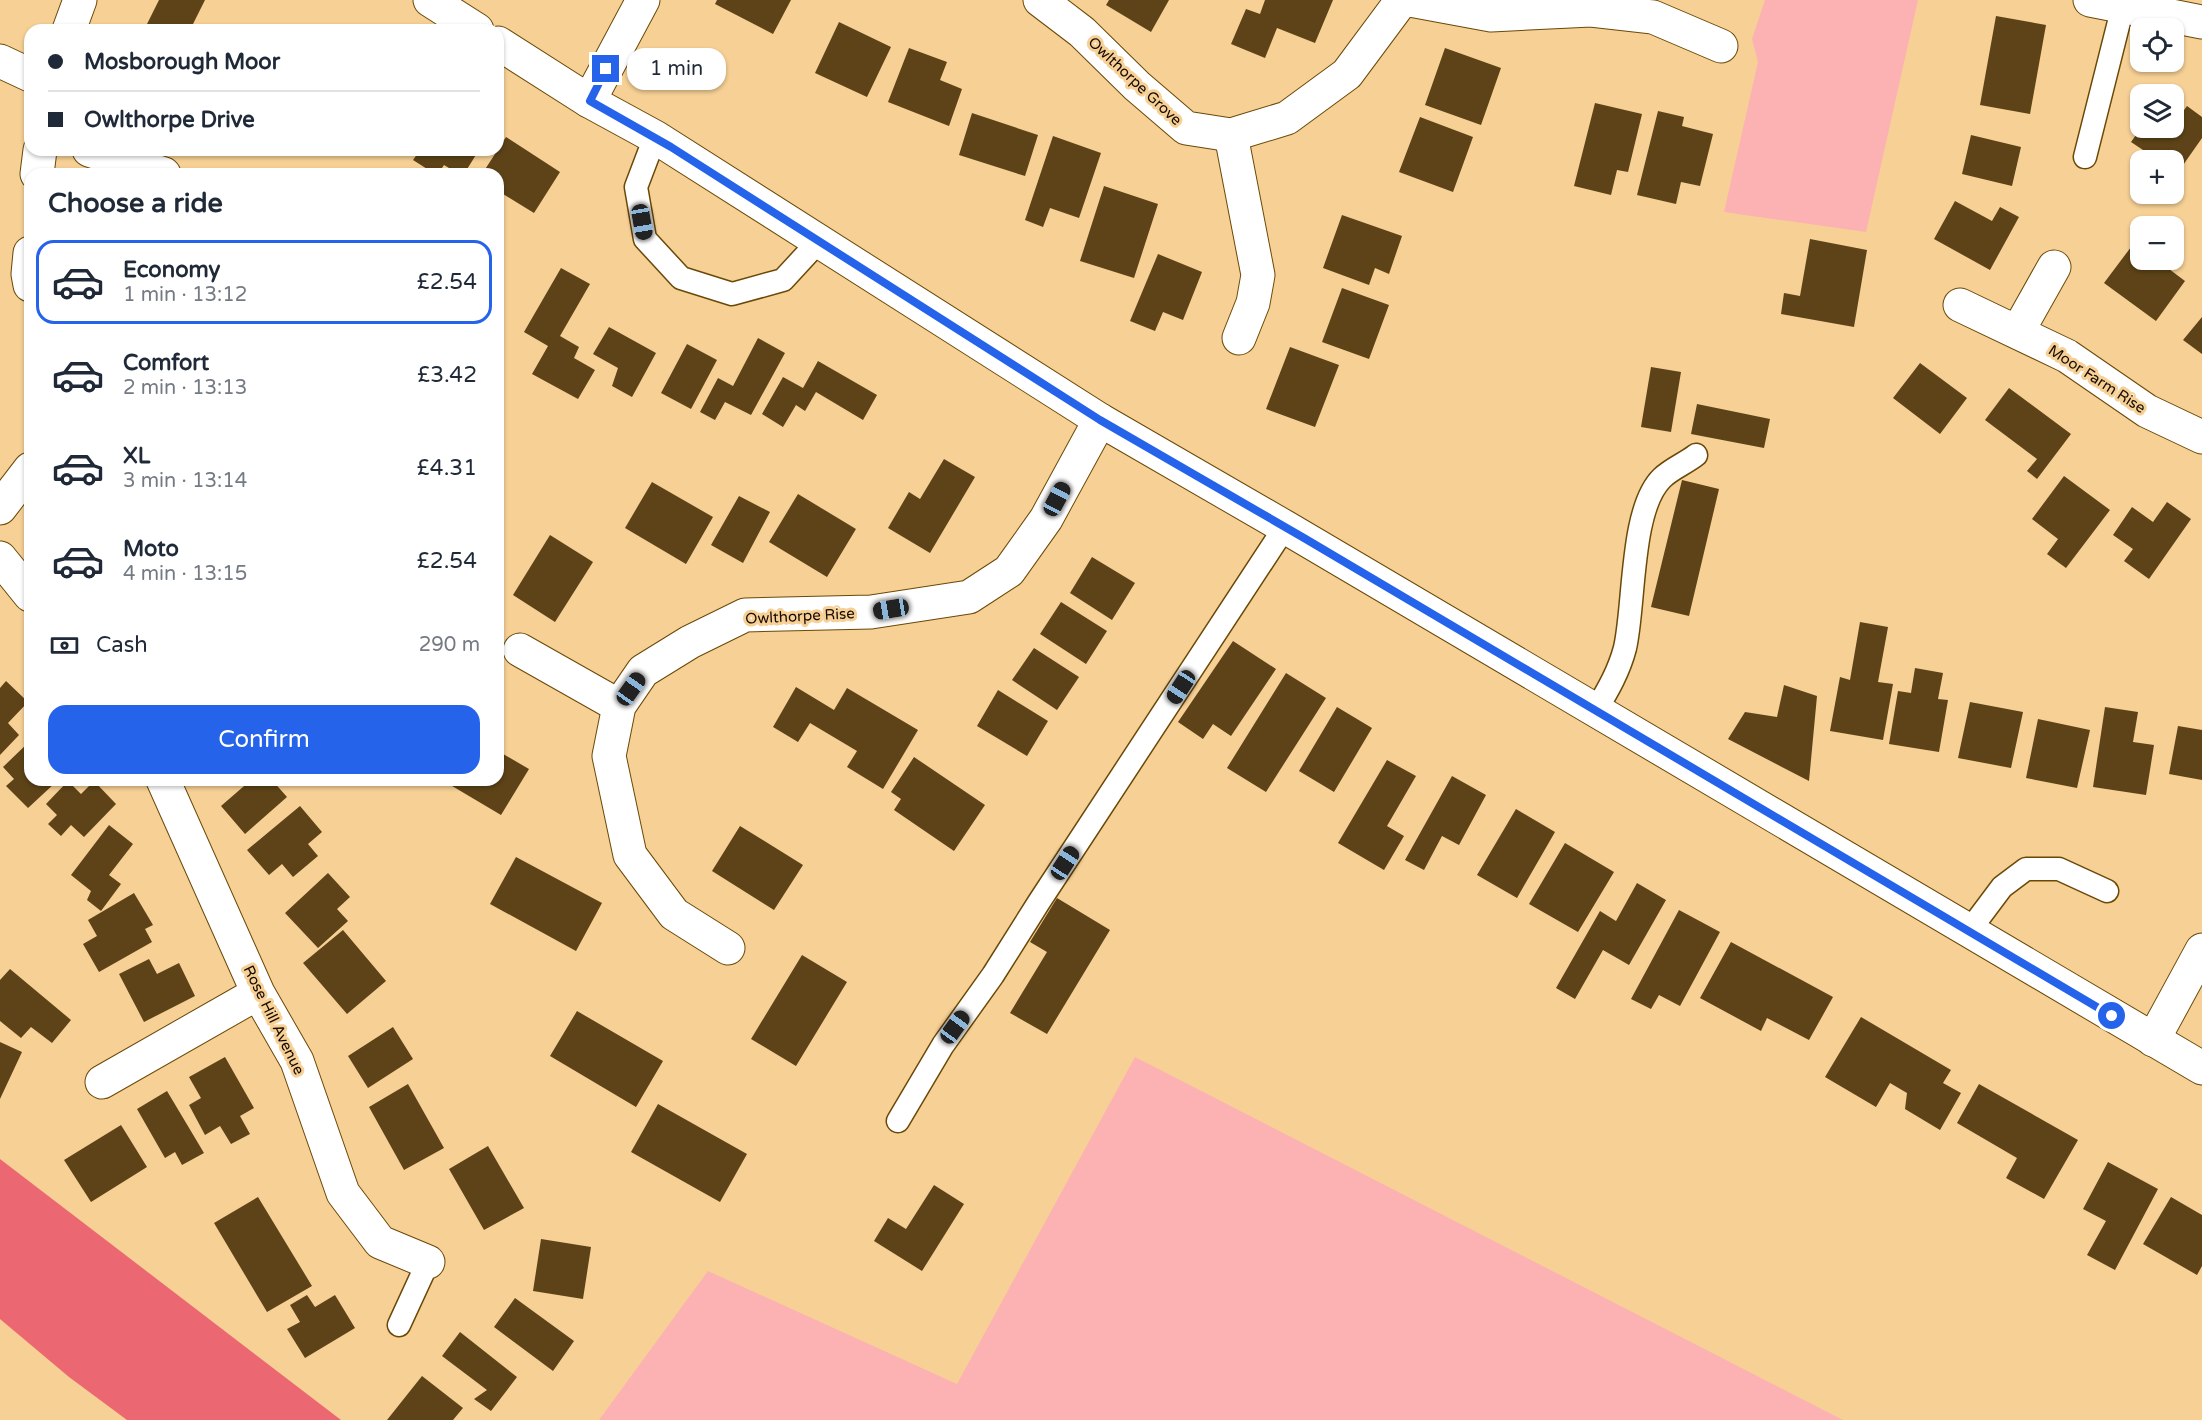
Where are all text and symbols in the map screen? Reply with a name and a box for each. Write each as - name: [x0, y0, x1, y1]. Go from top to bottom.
- map controls: [2130, 18, 2184, 270]
- button: locate: [2130, 18, 2184, 72]
- street label: Owlthorpe Grove: [1084, 33, 1186, 129]
- callout: 1 min: [627, 48, 726, 90]
- text: Mosborough Moor: [84, 49, 280, 75]
- route end: [592, 55, 619, 82]
- text: 1 min: [650, 57, 703, 81]
- button: layers: [2130, 84, 2184, 138]
- text: Owlthorpe Drive: [84, 107, 255, 133]
- button: +: [2130, 150, 2184, 204]
- text: Choose a ride: [48, 187, 223, 220]
- car: [630, 203, 654, 241]
- button: −: [2130, 216, 2184, 270]
- icon: car: [51, 255, 105, 309]
- text: Economy: [123, 257, 220, 283]
- text: £2.54: [417, 269, 477, 295]
- text: 1 min · 13:12: [123, 283, 247, 307]
- street label: Moor Farm Rise: [2045, 341, 2149, 417]
- icon: car: [51, 348, 105, 402]
- text: Comfort: [123, 350, 209, 376]
- text: £3.42: [417, 362, 477, 388]
- text: 2 min · 13:13: [123, 376, 247, 400]
- icon: car: [51, 441, 105, 495]
- text: XL: [123, 443, 150, 469]
- text: £4.31: [417, 455, 477, 481]
- text: 3 min · 13:14: [123, 469, 247, 493]
- car: [1041, 479, 1073, 519]
- icon: car: [51, 534, 105, 588]
- text: Moto: [123, 536, 179, 562]
- text: £2.54: [417, 548, 477, 574]
- text: 4 min · 13:15: [123, 562, 247, 586]
- car: [872, 597, 910, 621]
- street label: Owlthorpe Rise: [745, 604, 855, 628]
- icon: cash: [48, 629, 81, 662]
- text: Cash: [96, 632, 148, 658]
- text: 290 m: [419, 633, 480, 657]
- car: [1164, 667, 1198, 707]
- car: [613, 669, 649, 709]
- button: Confirm: [48, 705, 480, 774]
- car: [1048, 843, 1082, 883]
- street label: Rose Hill Avenue: [240, 962, 308, 1078]
- route start: [2098, 1002, 2125, 1029]
- car: [937, 1007, 973, 1047]

